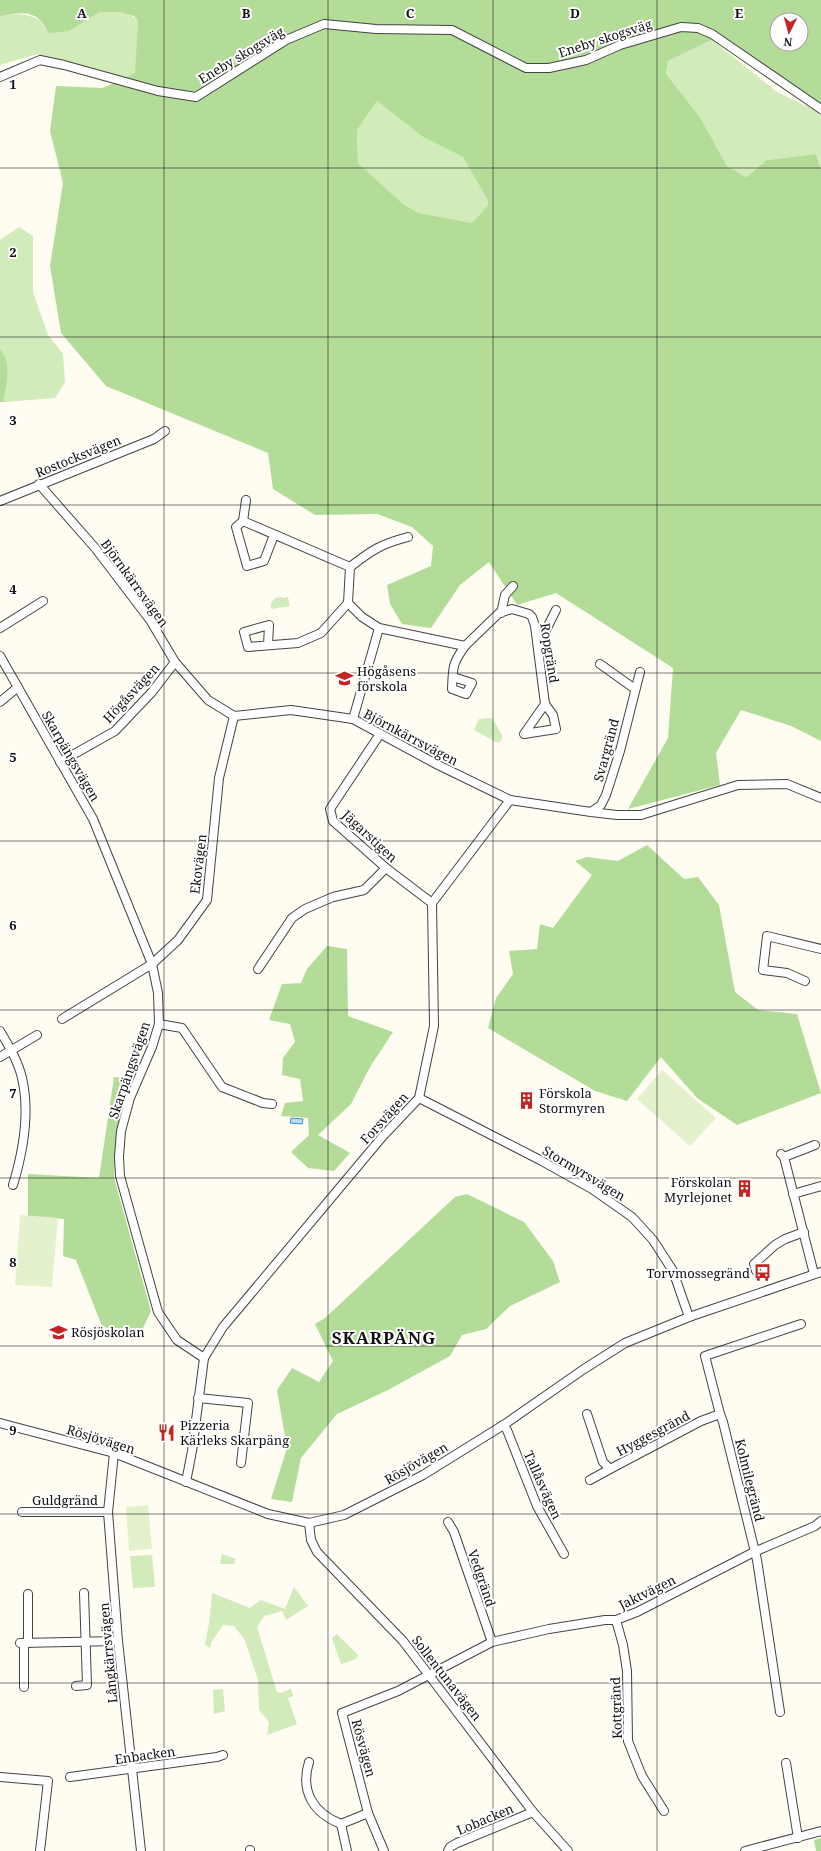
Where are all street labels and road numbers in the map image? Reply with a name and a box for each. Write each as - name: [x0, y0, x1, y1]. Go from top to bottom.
- street label: Eneby skogsväg: [556, 14, 654, 62]
- street label: Eneby skogsväg: [195, 22, 287, 88]
- street label: Rostocksvägen: [32, 430, 124, 481]
- street label: Björnkärrsvägen: [97, 535, 173, 631]
- street label: Ropgränd: [536, 622, 564, 684]
- street label: Högåsvägen: [99, 659, 164, 727]
- street label: Björnkärrsvägen: [361, 704, 462, 770]
- street label: Skarpängsvägen: [38, 707, 105, 805]
- street label: Svargränd: [589, 716, 623, 784]
- street label: Jägarstigen: [338, 805, 402, 867]
- street label: Ekovägen: [185, 832, 211, 895]
- street label: Skarpängsvägen: [104, 1018, 154, 1121]
- street label: Forsvägen: [356, 1088, 412, 1148]
- street label: Stormyrsvägen: [539, 1141, 629, 1205]
- street label: Hyggesgränd: [613, 1406, 693, 1460]
- street label: Rösjövägen: [65, 1420, 138, 1458]
- street label: Rösjövägen: [381, 1437, 452, 1488]
- street label: Kolmilegränd: [731, 1437, 769, 1523]
- street label: Tallåsvägen: [520, 1448, 566, 1523]
- street label: Guldgränd: [32, 1491, 98, 1509]
- street label: Vedgränd: [464, 1547, 500, 1609]
- street label: Jaktvägen: [615, 1570, 679, 1614]
- street label: Långkärrsvägen: [95, 1601, 121, 1704]
- street label: Sollentunavägen: [408, 1632, 486, 1725]
- street label: Kottgränd: [606, 1677, 626, 1739]
- street label: Rösvägen: [348, 1717, 380, 1779]
- street label: Enbacken: [114, 1742, 177, 1768]
- street label: Lobacken: [454, 1799, 517, 1839]

